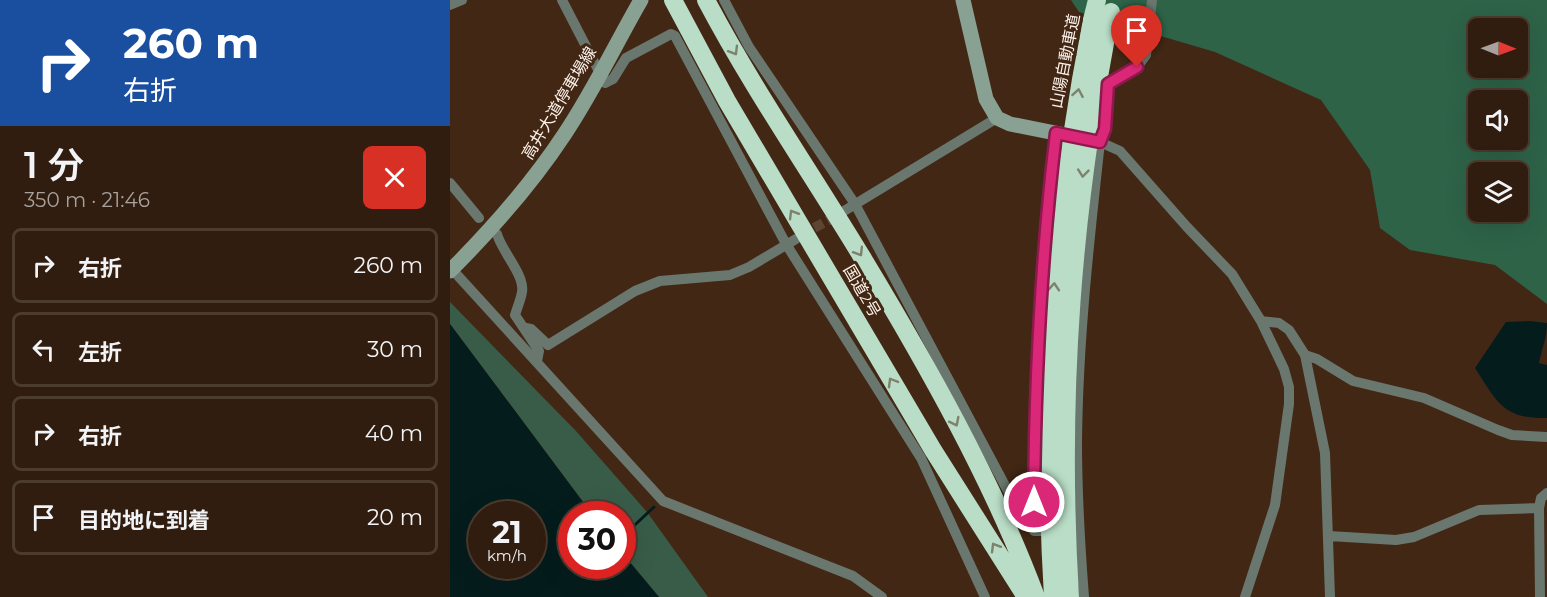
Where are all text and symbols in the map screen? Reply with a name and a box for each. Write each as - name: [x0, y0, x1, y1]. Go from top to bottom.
- pin: [1111, 5, 1162, 67]
- street label: 山陽自動車道: [1047, 12, 1083, 110]
- icon: arrive: [1120, 14, 1153, 47]
- text: 260 m: [123, 17, 259, 69]
- north arrow: [1468, 18, 1528, 78]
- map controls: [1468, 18, 1528, 222]
- icon: right: [24, 24, 102, 102]
- street label: 高井大道停車場線: [518, 43, 600, 163]
- one-way arrow: [726, 45, 738, 55]
- text: 右折: [123, 74, 177, 107]
- one-way arrow: [1071, 89, 1084, 99]
- button: sound: [1468, 90, 1528, 150]
- text: 1 分: [24, 143, 84, 187]
- button: close: [363, 146, 426, 209]
- button: layers: [1468, 162, 1528, 222]
- one-way arrow: [1077, 168, 1090, 178]
- text: 350 m · 21:46: [24, 188, 150, 212]
- one-way arrow: [789, 210, 801, 220]
- one-way arrow: [852, 246, 864, 256]
- icon: right: [27, 249, 60, 282]
- text: 260 m: [353, 252, 423, 279]
- text: 右折: [78, 255, 122, 282]
- street label: 国道2号: [839, 262, 885, 320]
- one-way arrow: [1047, 282, 1060, 291]
- icon: left: [27, 333, 60, 366]
- text: 30 m: [367, 336, 423, 363]
- text: 左折: [78, 339, 122, 366]
- one-way arrow: [888, 378, 900, 388]
- one-way arrow: [947, 416, 959, 427]
- icon: right: [27, 417, 60, 450]
- text: 40 m: [365, 420, 423, 447]
- text: 右折: [78, 423, 122, 450]
- position arrow: [1002, 470, 1066, 534]
- icon: arrive: [27, 501, 60, 534]
- speed limit sign: 30: [558, 501, 636, 579]
- text: 20 m: [367, 504, 423, 531]
- text: 目的地に到着: [78, 507, 210, 534]
- text: 21: [492, 514, 522, 551]
- one-way arrow: [991, 543, 1003, 553]
- text: km/h: [487, 546, 527, 565]

